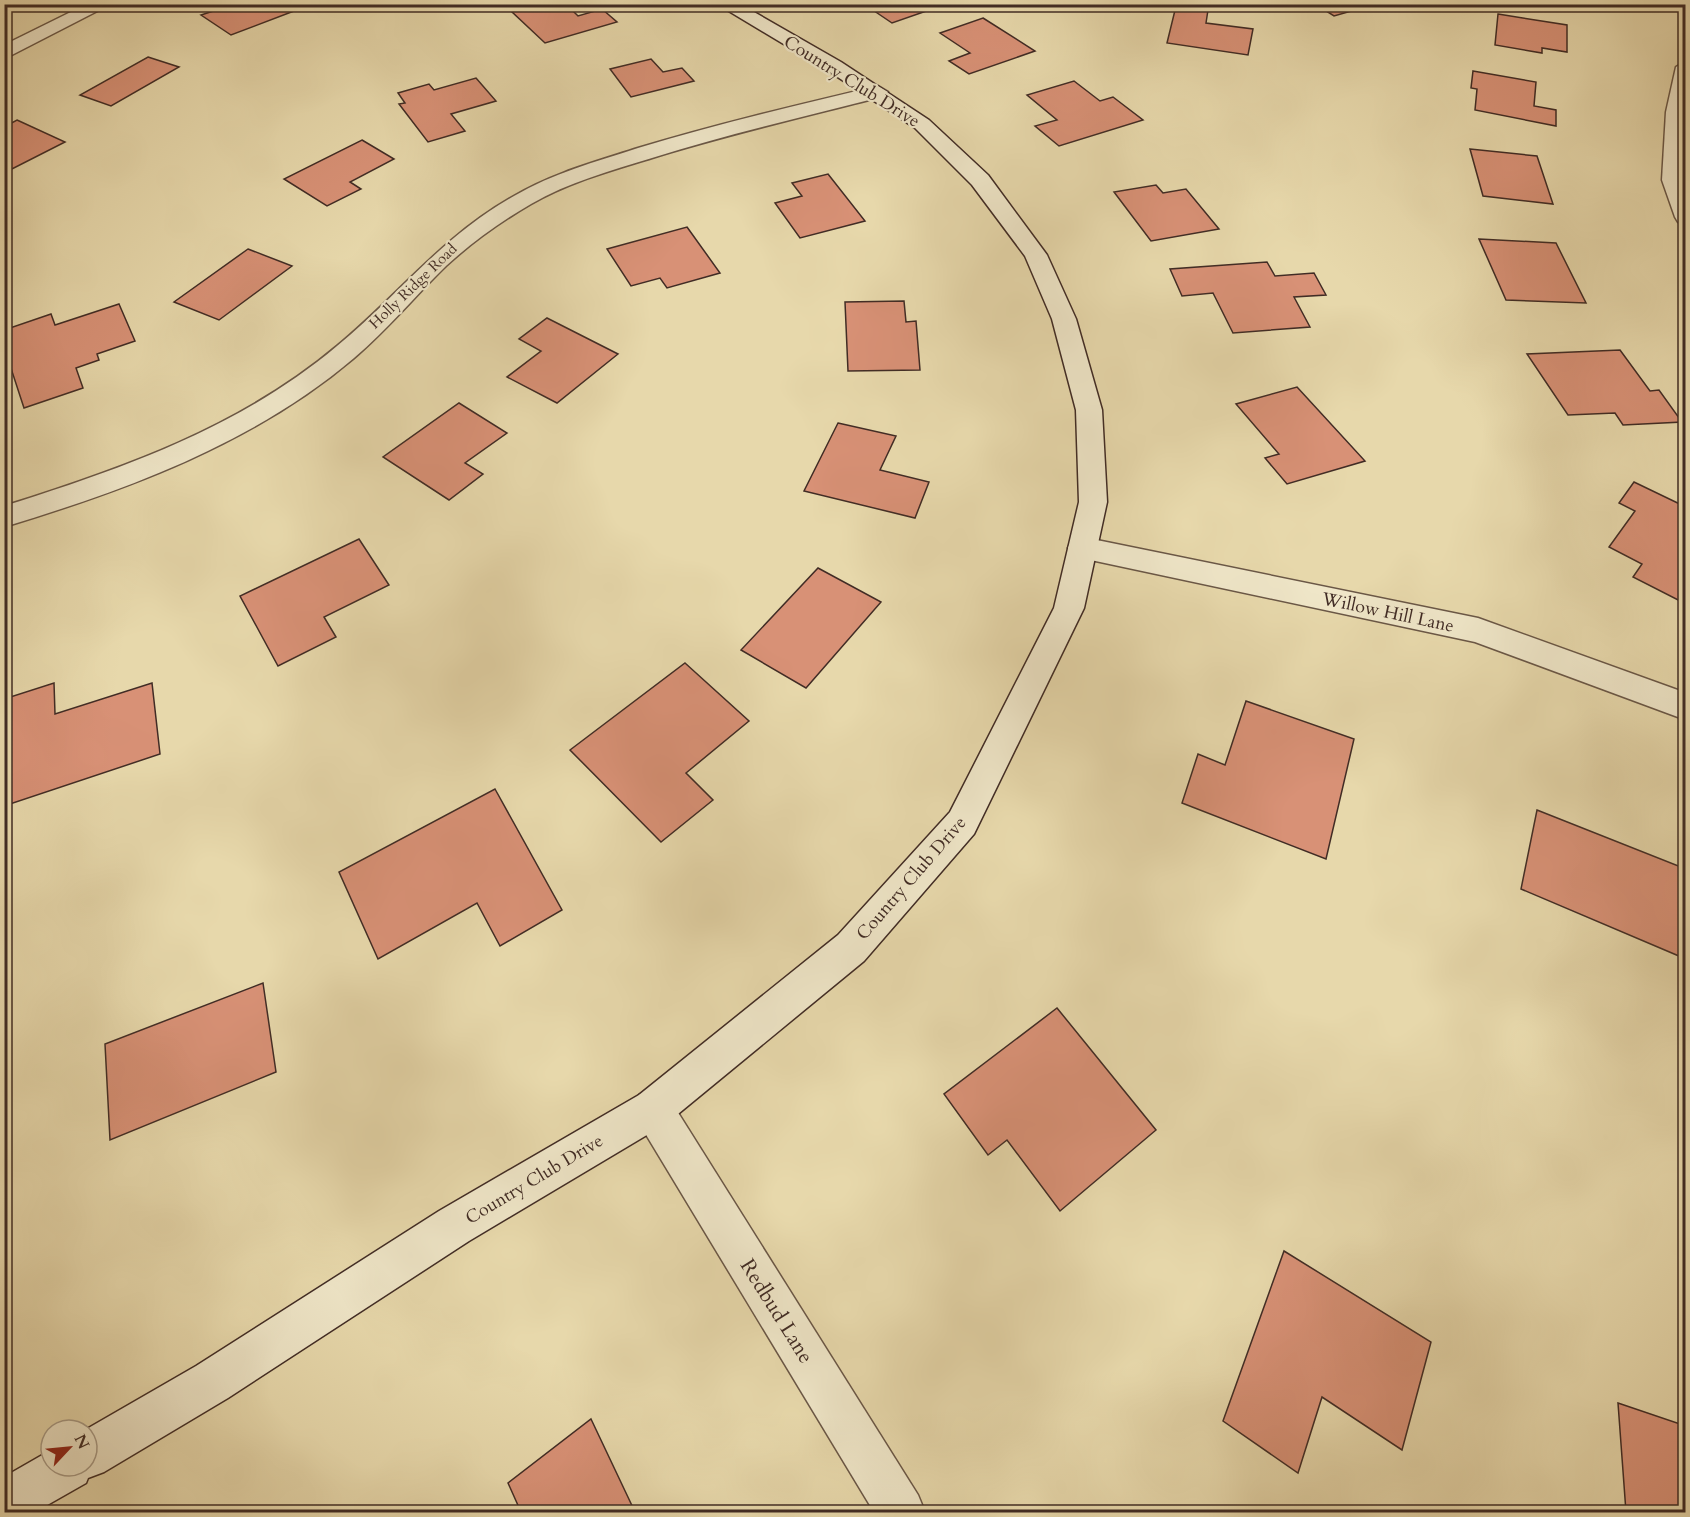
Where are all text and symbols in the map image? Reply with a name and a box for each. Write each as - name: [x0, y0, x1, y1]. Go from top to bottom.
- street label: Country Club Drive: [779, 29, 925, 133]
- street label: Holly Ridge Road: [365, 239, 461, 333]
- street label: Willow Hill Lane: [1319, 586, 1456, 639]
- street label: Country Club Drive: [851, 811, 972, 946]
- street label: Country Club Drive: [461, 1128, 608, 1230]
- street label: Redbud Lane: [733, 1253, 820, 1369]
- north arrow: [39, 1418, 99, 1478]
- text: N: [69, 1431, 95, 1453]

